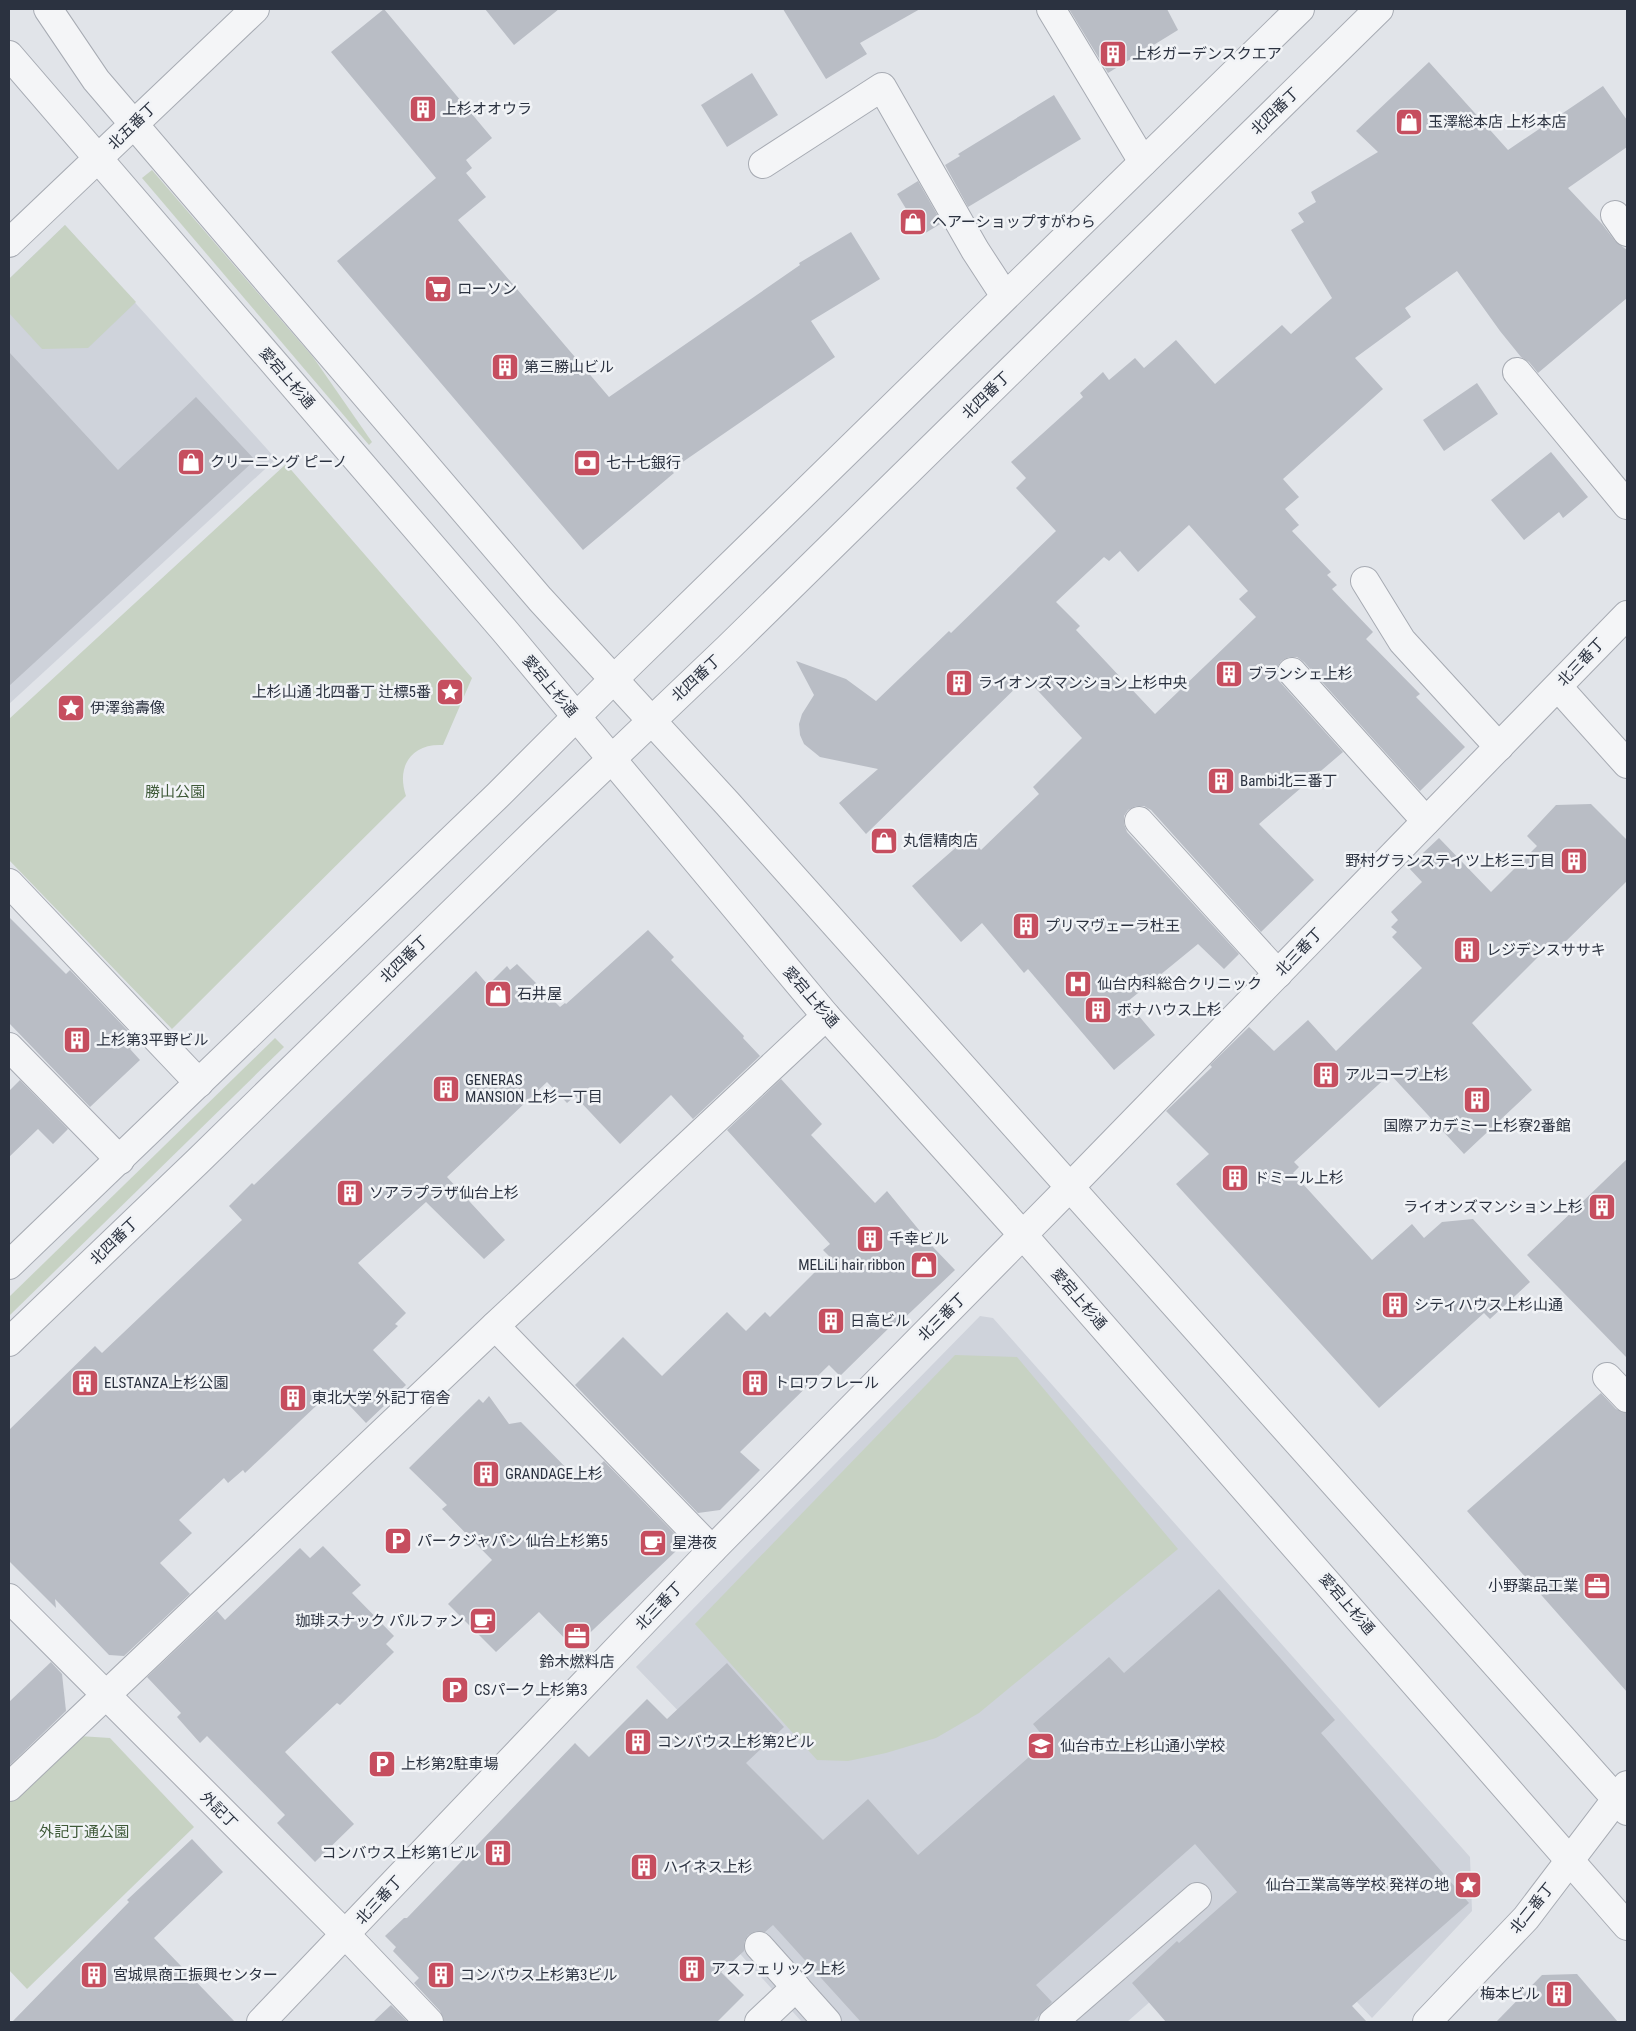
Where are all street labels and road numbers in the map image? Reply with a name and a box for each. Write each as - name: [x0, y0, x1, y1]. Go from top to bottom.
- street label: 北四番丁: [1247, 84, 1303, 138]
- street label: 北五番丁: [104, 99, 160, 153]
- street label: 愛宕上杉通: [256, 344, 318, 412]
- street label: 北四番丁: [958, 368, 1014, 422]
- street label: 北三番丁: [1554, 634, 1608, 690]
- street label: 愛宕上杉通: [519, 651, 581, 721]
- street label: 北四番丁: [668, 651, 724, 705]
- street label: 北三番丁: [1272, 924, 1326, 980]
- street label: 北四番丁: [376, 932, 432, 986]
- street label: 愛宕上杉通: [780, 963, 842, 1031]
- street label: 北四番丁: [86, 1214, 142, 1268]
- street label: 愛宕上杉通: [1048, 1265, 1110, 1333]
- street label: 北三番丁: [914, 1289, 970, 1345]
- street label: 愛宕上杉通: [1316, 1570, 1378, 1638]
- street label: 北三番丁: [632, 1578, 686, 1634]
- street label: 外記丁: [197, 1788, 241, 1832]
- street label: 北三番丁: [352, 1872, 406, 1928]
- street label: 北二番丁: [1506, 1879, 1558, 1937]

